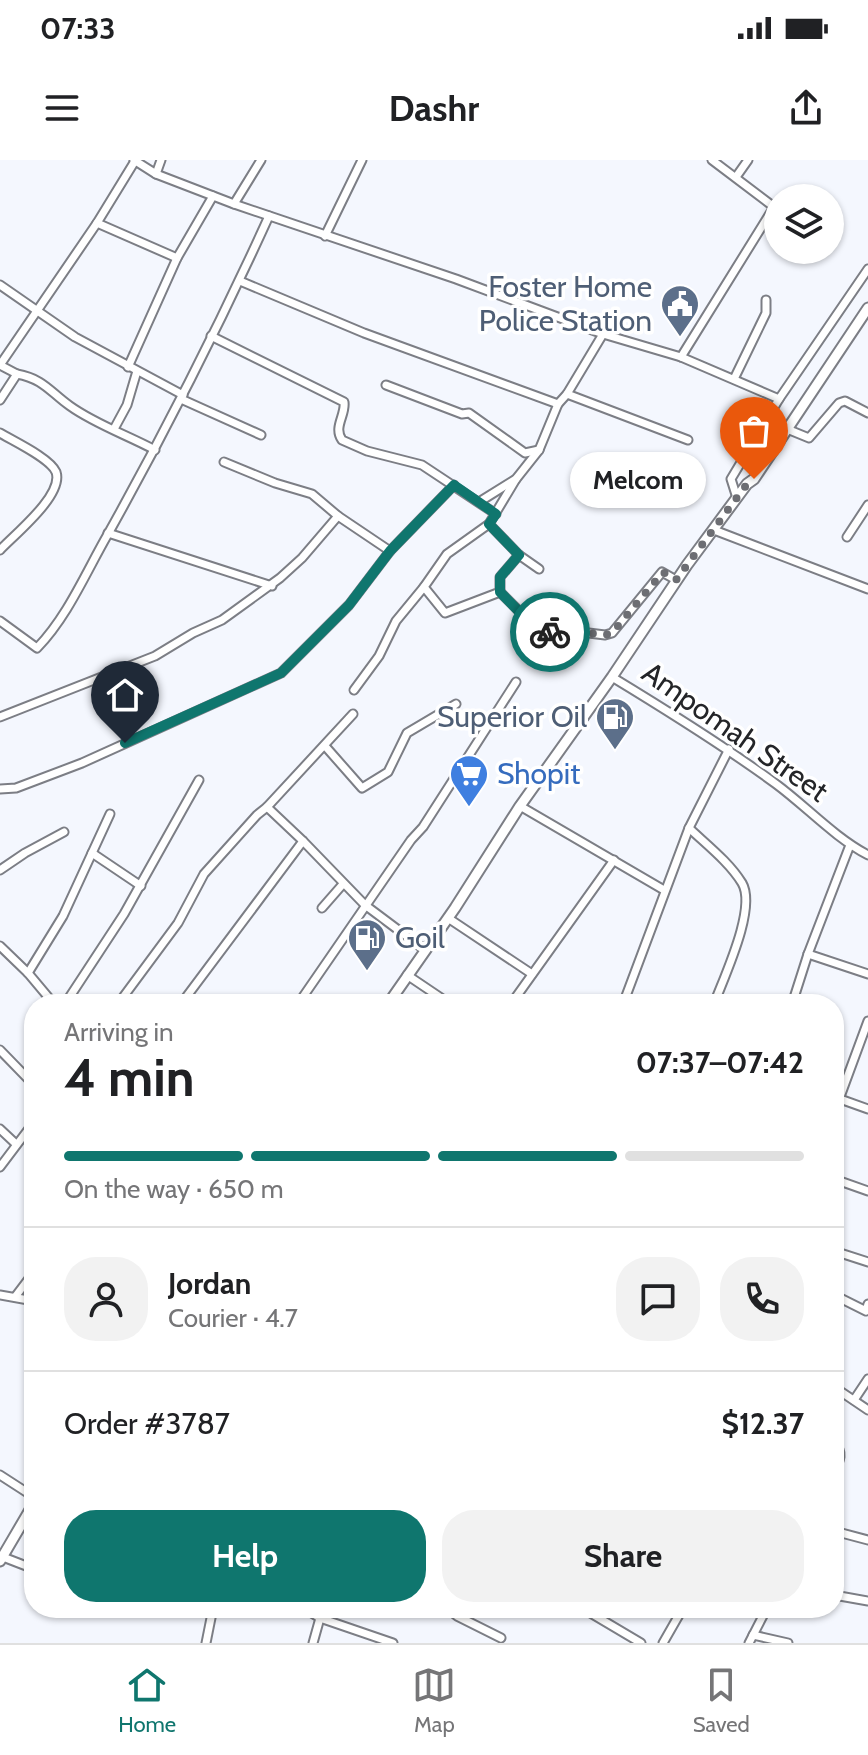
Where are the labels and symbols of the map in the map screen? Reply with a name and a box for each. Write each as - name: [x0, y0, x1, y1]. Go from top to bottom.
- place label: Foster Home Police Station: [479, 268, 652, 339]
- public building icon: Foster Home Police Station: [659, 283, 701, 338]
- pin: [720, 397, 788, 479]
- callout: Melcom: [570, 451, 706, 507]
- courier: [510, 592, 590, 672]
- street label: Ampomah Street: [635, 654, 836, 810]
- pin: [91, 661, 159, 743]
- fuel station icon: Superior Oil: [594, 696, 636, 751]
- place label: Superior Oil: [437, 698, 587, 735]
- supermarket icon: Shopit: [448, 753, 490, 808]
- place label: Shopit: [497, 755, 580, 792]
- fuel station icon: Goil: [346, 917, 388, 972]
- place label: Goil: [395, 919, 445, 956]

